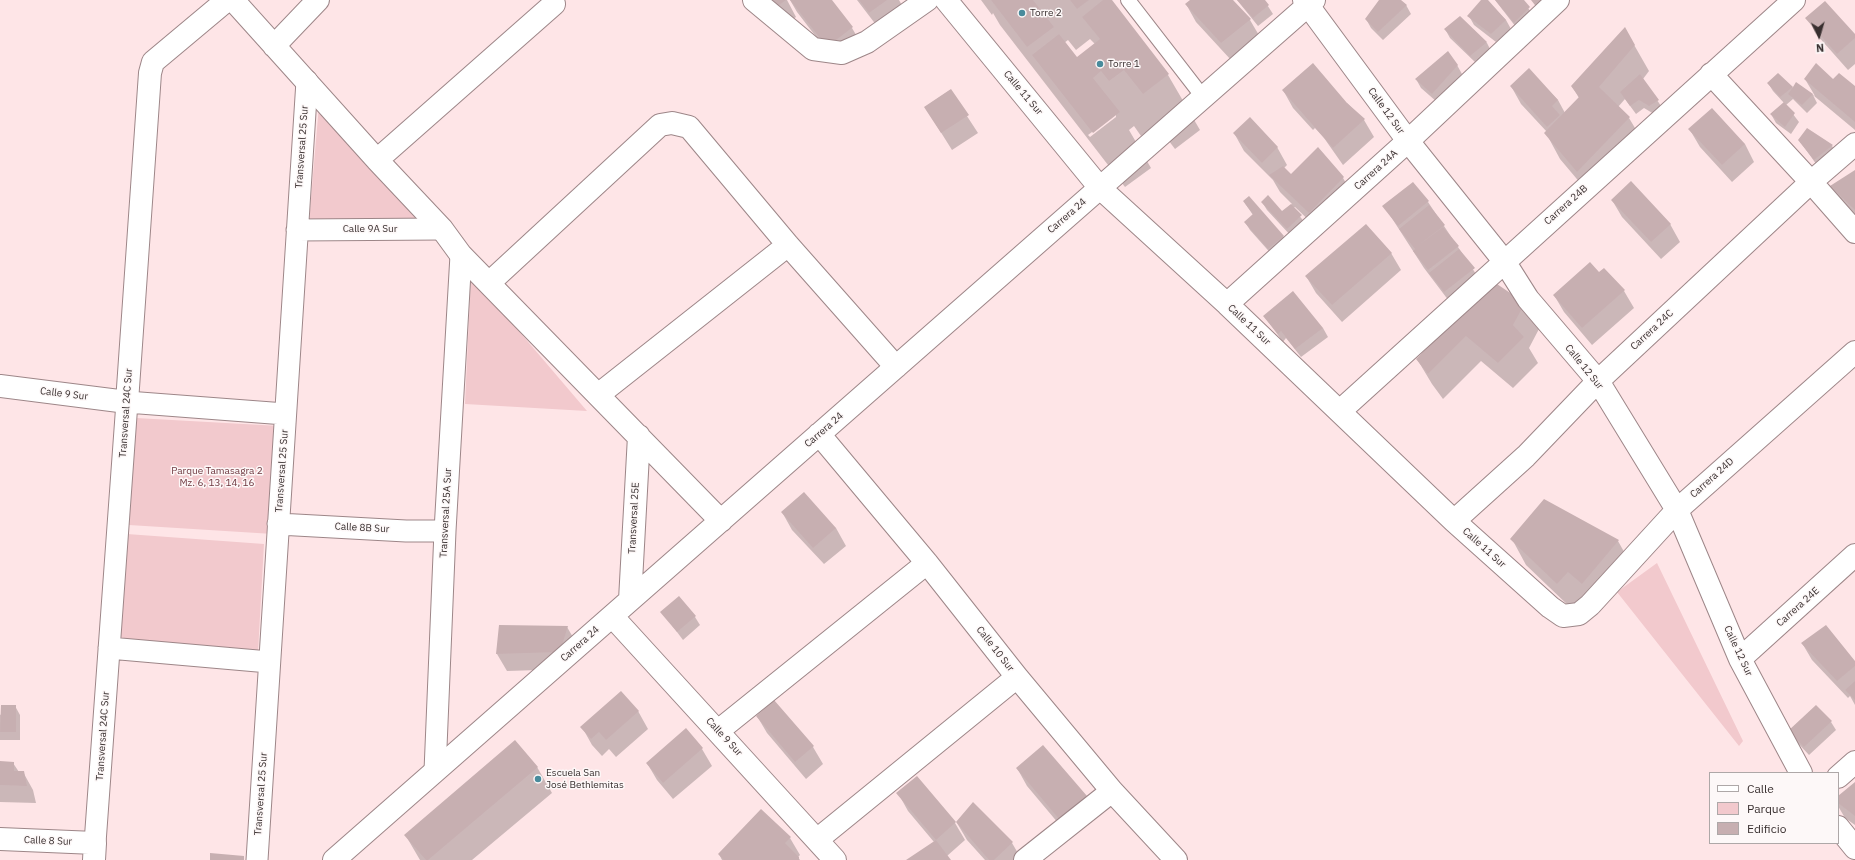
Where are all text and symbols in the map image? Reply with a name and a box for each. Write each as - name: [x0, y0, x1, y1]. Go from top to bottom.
- place label: Torre 2: [1030, 7, 1062, 19]
- marker: Torre 2: [1017, 8, 1027, 18]
- north arrow: [1799, 16, 1839, 56]
- text: N: [1815, 41, 1825, 55]
- place label: Torre 1: [1108, 58, 1140, 70]
- marker: Torre 1: [1095, 59, 1105, 69]
- street label: Calle 11 Sur: [1001, 68, 1045, 118]
- street label: Calle 12 Sur: [1365, 86, 1407, 136]
- street label: Transversal 25 Sur: [293, 105, 311, 189]
- street label: Carrera 24A: [1352, 147, 1400, 193]
- street label: Carrera 24B: [1542, 182, 1590, 228]
- street label: Carrera 24: [1045, 196, 1089, 236]
- street label: Calle 9A Sur: [343, 223, 397, 235]
- street label: Calle 11 Sur: [1225, 302, 1273, 348]
- street label: Carrera 24C: [1628, 307, 1676, 353]
- street label: Calle 12 Sur: [1562, 342, 1606, 392]
- street label: Transversal 24C Sur: [117, 368, 135, 458]
- street label: Calle 9 Sur: [39, 385, 89, 403]
- street label: Carrera 24: [802, 410, 846, 450]
- street label: Transversal 25 Sur: [273, 429, 291, 513]
- street label: Carrera 24D: [1688, 455, 1736, 501]
- park label: Parque Tamasagra 2 Mz. 6, 13, 14, 16: [171, 465, 263, 488]
- street label: Transversal 25A Sur: [438, 468, 454, 558]
- street label: Transversal 25E: [626, 482, 642, 554]
- street label: Calle 8B Sur: [334, 521, 390, 535]
- street label: Calle 11 Sur: [1460, 525, 1508, 571]
- street label: Carrera 24E: [1774, 585, 1822, 629]
- street label: Carrera 24: [558, 624, 602, 664]
- street label: Calle 10 Sur: [974, 624, 1016, 674]
- street label: Calle 12 Sur: [1721, 624, 1755, 678]
- street label: Transversal 24C Sur: [94, 691, 112, 781]
- street label: Calle 9 Sur: [703, 715, 745, 759]
- street label: Transversal 25 Sur: [252, 752, 270, 836]
- place label: Escuela San José Bethlemitas: [546, 767, 624, 790]
- legend: [1709, 772, 1839, 844]
- marker: Escuela San José Bethlemitas: [533, 774, 543, 784]
- text: Calle: [1747, 781, 1774, 796]
- text: Parque: [1747, 801, 1785, 816]
- text: Edificio: [1747, 821, 1786, 836]
- street label: Calle 8 Sur: [24, 834, 72, 848]

